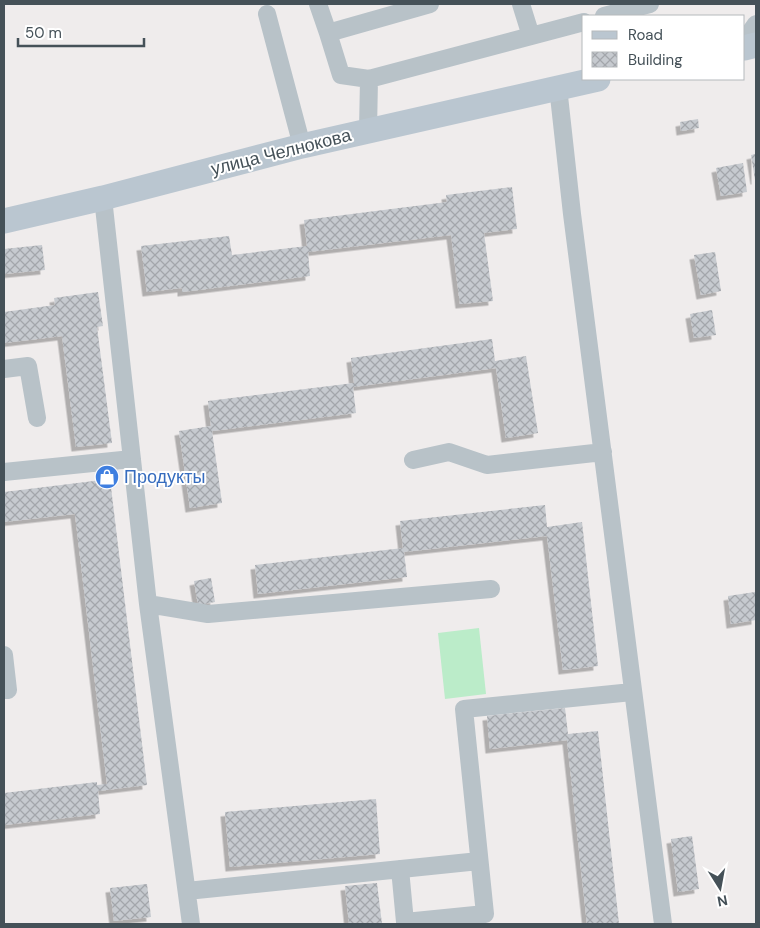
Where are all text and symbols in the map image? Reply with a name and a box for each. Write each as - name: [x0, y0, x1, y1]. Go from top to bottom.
- scale bar: [18, 15, 144, 47]
- legend: [582, 15, 745, 80]
- text: 50 m: [25, 23, 62, 43]
- text: Road: [628, 25, 663, 45]
- text: Building: [628, 50, 683, 70]
- street label: улица Челнокова: [208, 123, 355, 181]
- shop icon: Продукты: [94, 464, 120, 490]
- place label: Продукты: [124, 465, 205, 489]
- north arrow: [695, 863, 745, 913]
- text: N: [716, 891, 729, 911]

